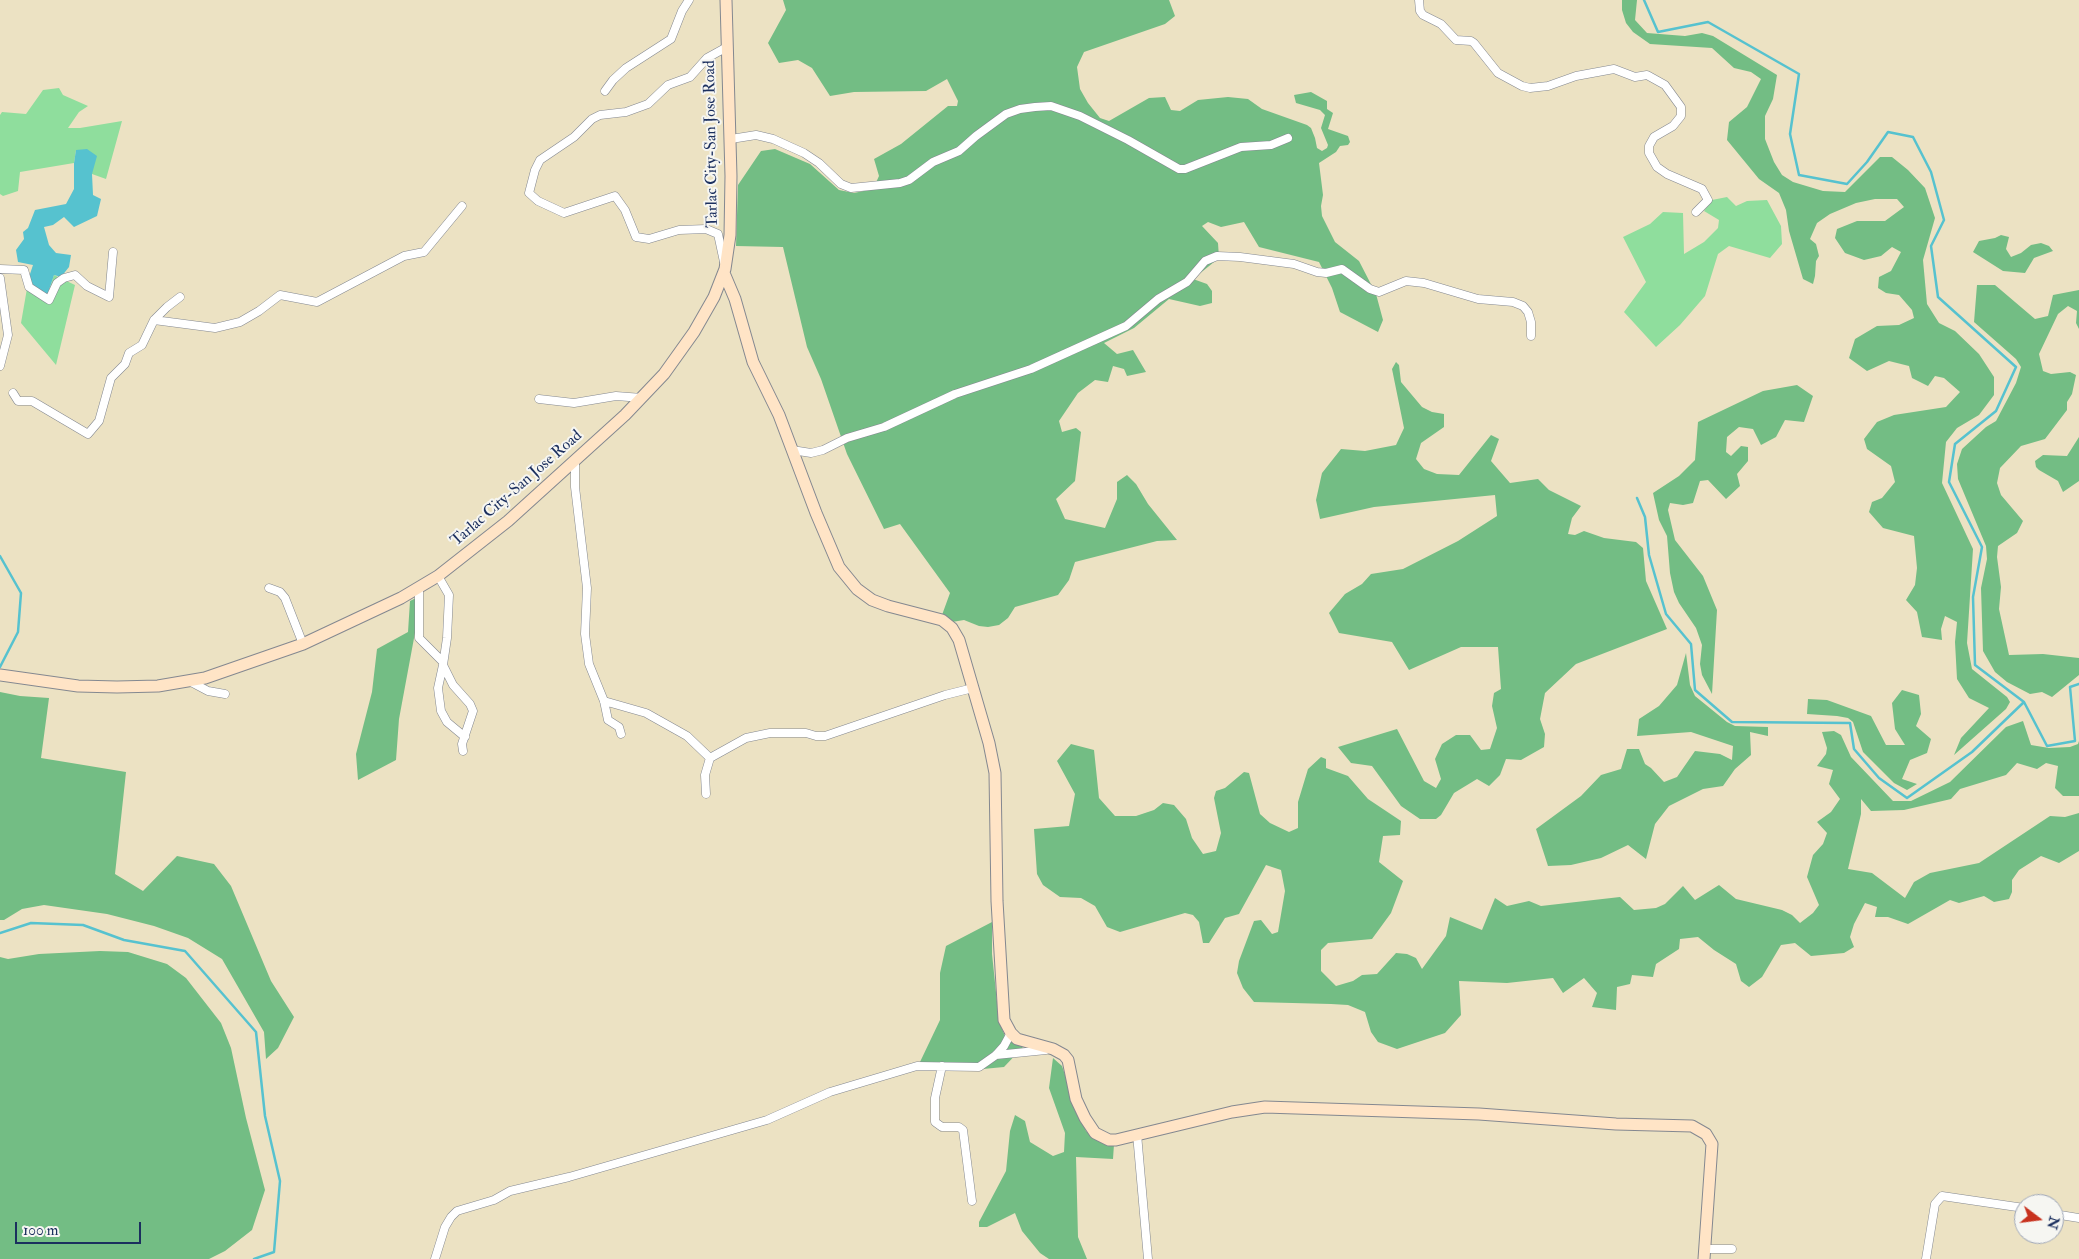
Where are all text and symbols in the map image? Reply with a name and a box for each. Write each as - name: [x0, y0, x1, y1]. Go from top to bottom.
- street label: Tarlac City-San Jose Road: [701, 60, 723, 228]
- street label: Tarlac City-San Jose Road: [447, 427, 587, 551]
- north arrow: [2014, 1194, 2064, 1244]
- scale bar: [18, 1212, 144, 1244]
- text: N: [2043, 1214, 2063, 1231]
- text: 100 m: [23, 1221, 58, 1240]

